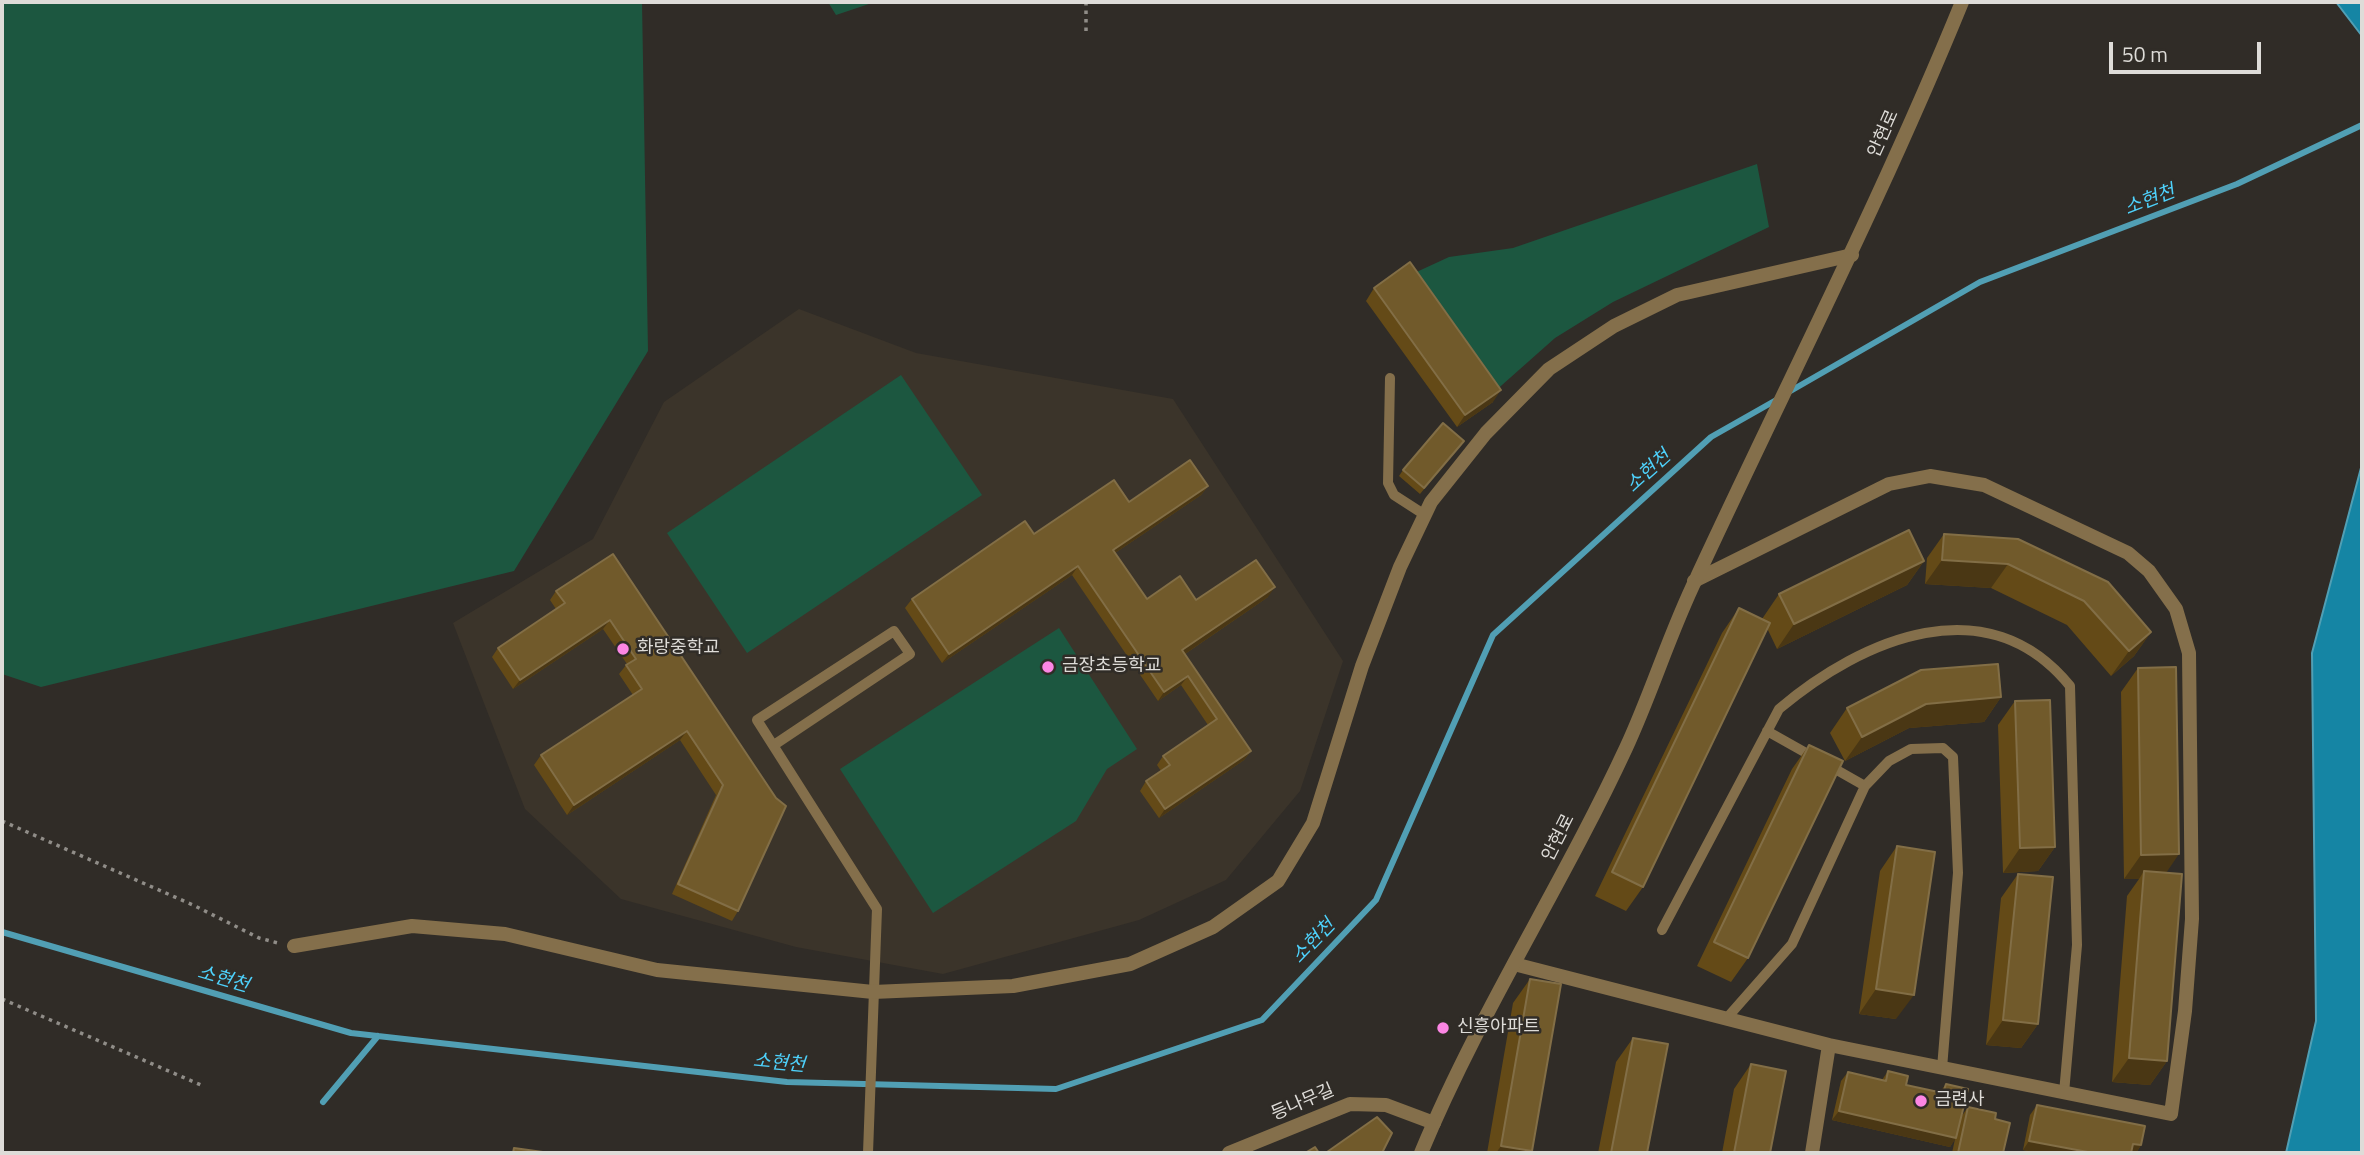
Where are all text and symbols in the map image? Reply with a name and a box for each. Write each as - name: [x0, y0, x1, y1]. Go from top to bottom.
- scale bar: [2112, 28, 2264, 72]
- text: 50 m: [2122, 38, 2168, 70]
- street label: 안현로: [1864, 107, 1904, 161]
- water label: 소현천: [2121, 181, 2179, 221]
- water label: 소현천: [1622, 446, 1676, 498]
- place label: 화랑중학교: [637, 638, 720, 660]
- marker: 화랑중학교: [615, 641, 631, 657]
- place label: 금장초등학교: [1062, 656, 1161, 678]
- marker: 금장초등학교: [1040, 659, 1056, 675]
- street label: 안현로: [1538, 811, 1580, 865]
- water label: 소현천: [1288, 915, 1340, 969]
- water label: 소현천: [195, 962, 251, 998]
- place label: 신흥아파트: [1457, 1017, 1540, 1039]
- marker: 신흥아파트: [1435, 1020, 1451, 1036]
- water label: 소현천: [752, 1050, 806, 1078]
- street label: 등나무길: [1268, 1080, 1338, 1126]
- place label: 금련사: [1935, 1090, 1985, 1112]
- marker: 금련사: [1913, 1093, 1929, 1109]

